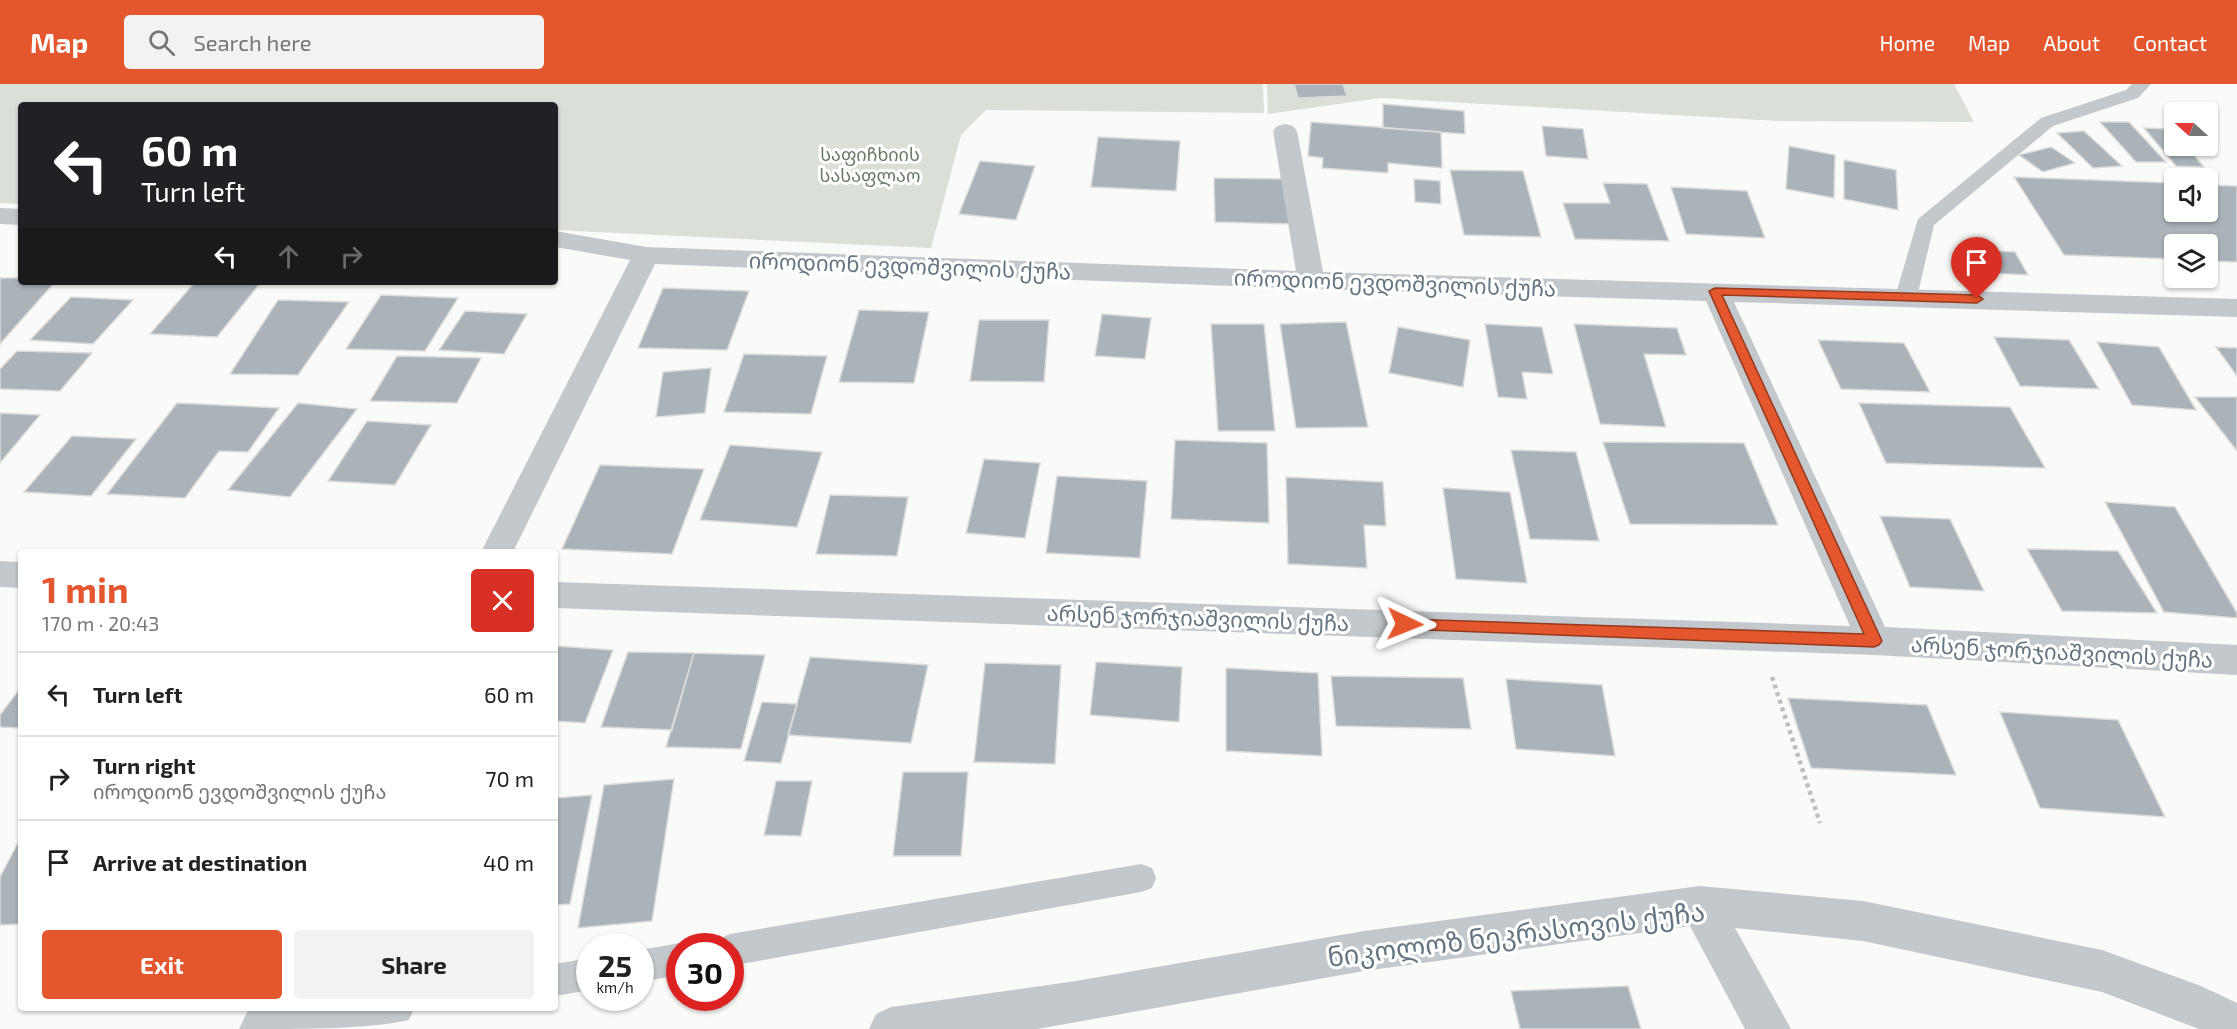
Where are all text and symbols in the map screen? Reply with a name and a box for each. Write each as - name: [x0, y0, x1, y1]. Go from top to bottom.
- search box: [124, 15, 544, 69]
- text: Map: [30, 25, 88, 59]
- icon: search: [145, 26, 178, 59]
- text: Search here: [193, 29, 312, 55]
- text: Home: [1879, 30, 1935, 55]
- text: Map: [1968, 30, 2010, 55]
- text: About: [2043, 30, 2100, 55]
- text: Contact: [2133, 30, 2207, 55]
- north arrow: [2164, 102, 2218, 156]
- map controls: [2164, 102, 2218, 288]
- text: 60 m: [141, 124, 238, 174]
- icon: left: [42, 126, 120, 204]
- park label: საფიჩხიის სასაფლაო: [820, 143, 920, 187]
- button: sound: [2164, 168, 2218, 222]
- text: Turn left: [141, 175, 245, 207]
- button: layers: [2164, 234, 2218, 288]
- pin: [1951, 237, 2002, 299]
- icon: left: [209, 240, 242, 273]
- icon: ahead: [272, 240, 305, 273]
- icon: right: [335, 240, 368, 273]
- street label: იროდიონ ევდოშვილის ქუჩა: [748, 246, 1072, 286]
- icon: arrive: [1960, 246, 1993, 279]
- street label: იროდიონ ევდოშვილის ქუჩა: [1233, 263, 1557, 303]
- text: 1 min: [42, 567, 129, 610]
- button: close: [471, 569, 534, 632]
- position arrow: [1373, 592, 1437, 656]
- street label: არსენ ჯორჯიაშვილის ქუჩა: [1046, 599, 1350, 637]
- text: 170 m · 20:43: [42, 611, 159, 635]
- street label: არსენ ჯორჯიაშვილის ქუჩა: [1910, 630, 2214, 674]
- icon: left: [42, 678, 75, 711]
- text: Turn left: [93, 681, 182, 707]
- text: 60 m: [484, 681, 534, 707]
- text: Turn right: [93, 752, 195, 778]
- icon: right: [42, 762, 75, 795]
- text: 70 m: [485, 765, 534, 791]
- text: იროდიონ ევდოშვილის ქუჩა: [93, 779, 386, 803]
- icon: arrive: [42, 846, 75, 879]
- text: Arrive at destination: [93, 849, 307, 875]
- text: 40 m: [483, 849, 534, 875]
- street label: ნიკოლოზ ნეკრასოვის ქუჩა: [1325, 894, 1707, 974]
- button: Exit: [42, 930, 282, 999]
- button: Share: [294, 930, 534, 999]
- speed limit sign: 30: [666, 933, 744, 1011]
- text: 25: [598, 947, 632, 983]
- text: km/h: [596, 978, 634, 996]

